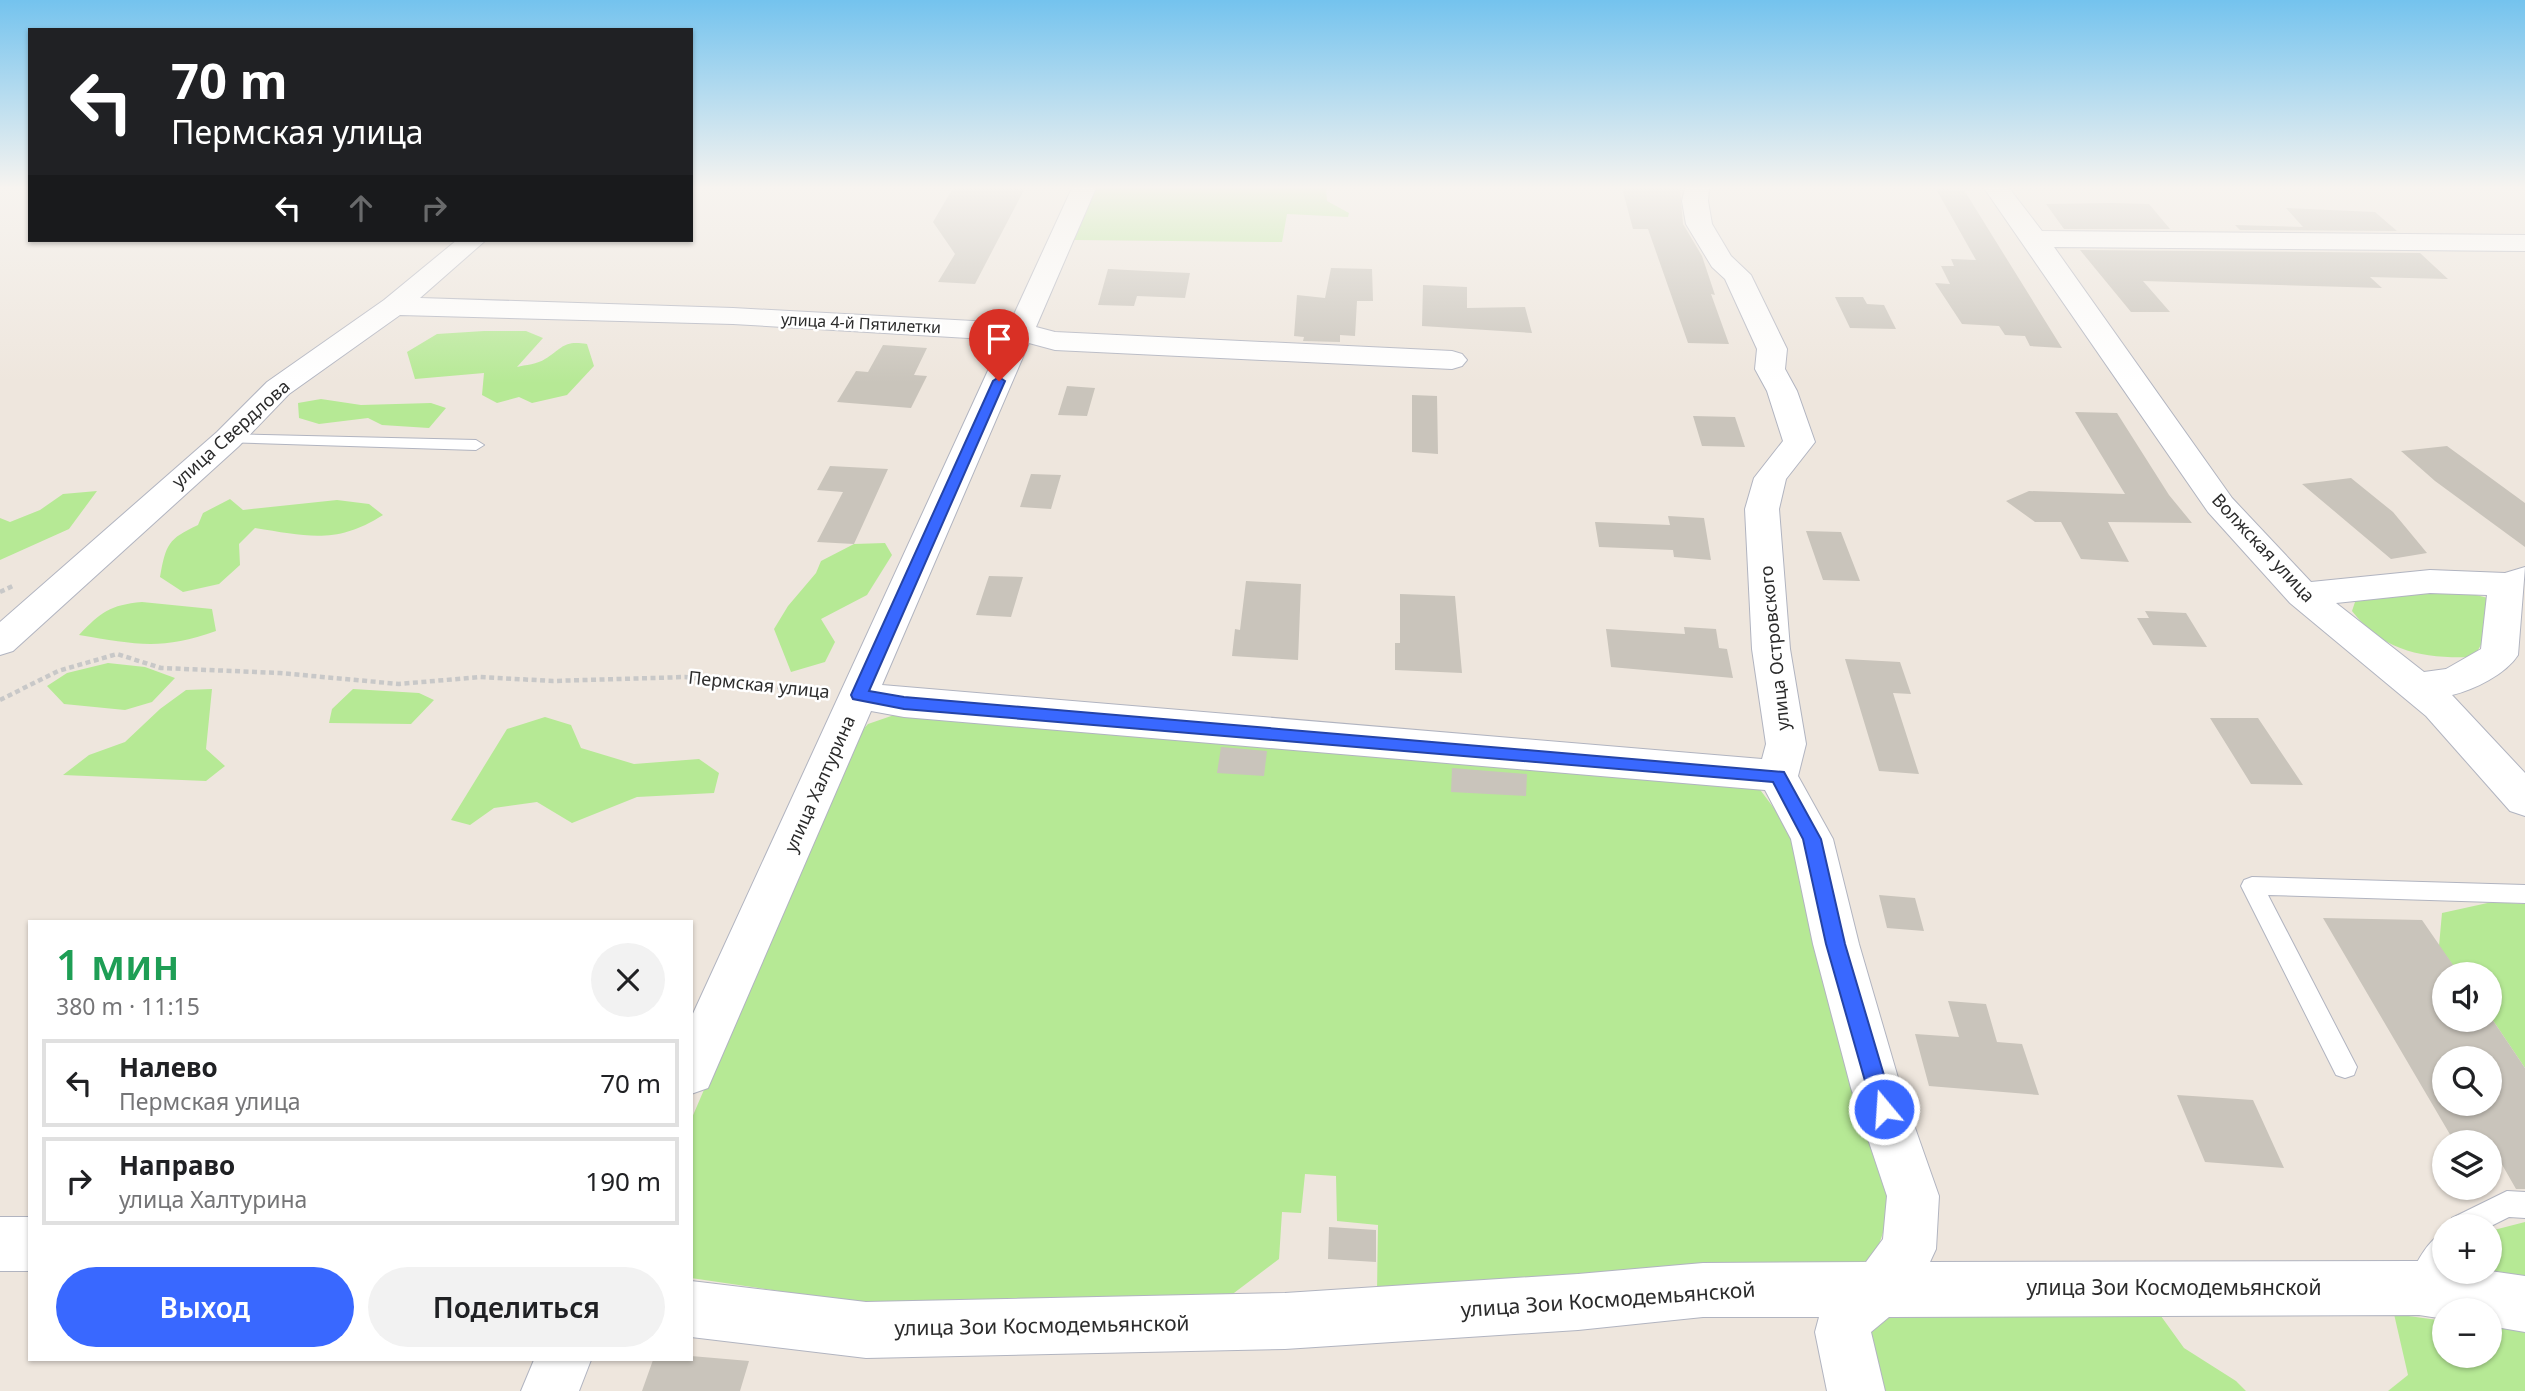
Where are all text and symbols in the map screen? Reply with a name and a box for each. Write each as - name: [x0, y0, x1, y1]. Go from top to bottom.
- text: 70 m: [171, 47, 288, 113]
- icon: left: [56, 56, 147, 147]
- text: Пермская улица: [171, 110, 424, 153]
- icon: left: [269, 189, 307, 227]
- icon: ahead: [342, 189, 380, 227]
- icon: right: [415, 189, 453, 227]
- street label: улица 4-й Пятилетки: [780, 308, 942, 338]
- pin: [969, 309, 1029, 381]
- icon: arrive: [980, 320, 1018, 358]
- street label: улица Свердлова: [166, 374, 294, 493]
- street label: Волжская улица: [2207, 488, 2320, 607]
- street label: улица Островского: [1753, 564, 1795, 732]
- street label: Пермская улица: [687, 665, 831, 703]
- street label: улица Халтурина: [778, 711, 860, 856]
- text: 1 мин: [56, 935, 179, 992]
- button: close: [591, 943, 665, 1017]
- map controls: [2432, 962, 2502, 1368]
- button: sound: [2432, 962, 2502, 1032]
- text: 380 m · 11:15: [56, 990, 200, 1022]
- button: search: [2432, 1046, 2502, 1116]
- text: Налево: [119, 1049, 218, 1085]
- icon: left: [60, 1064, 98, 1102]
- text: 70 m: [600, 1065, 661, 1101]
- position arrow: [1847, 1072, 1921, 1146]
- text: Пермская улица: [119, 1085, 301, 1117]
- button: layers: [2432, 1130, 2502, 1200]
- text: Направо: [119, 1147, 235, 1183]
- icon: right: [60, 1162, 98, 1200]
- text: 190 m: [585, 1163, 661, 1199]
- text: улица Халтурина: [119, 1183, 307, 1215]
- button: +: [2432, 1214, 2502, 1284]
- button: Выход: [56, 1267, 354, 1347]
- button: Поделиться: [368, 1267, 665, 1347]
- street label: улица Зои Космодемьянской: [2026, 1273, 2322, 1301]
- street label: улица Зои Космодемьянской: [1460, 1275, 1756, 1323]
- button: −: [2432, 1298, 2502, 1368]
- street label: улица Зои Космодемьянской: [894, 1308, 1190, 1342]

